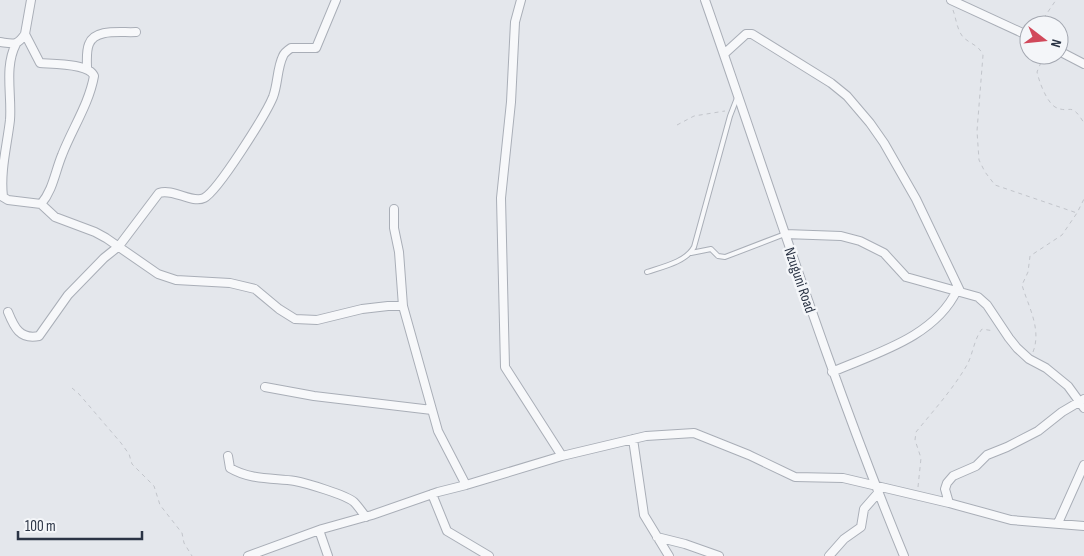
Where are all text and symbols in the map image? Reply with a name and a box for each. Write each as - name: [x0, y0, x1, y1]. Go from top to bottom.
- north arrow: [1019, 15, 1069, 65]
- text: N: [1047, 38, 1065, 49]
- street label: Nzuguni Road: [779, 245, 820, 315]
- scale bar: [18, 508, 141, 540]
- text: 100 m: [25, 517, 56, 536]

